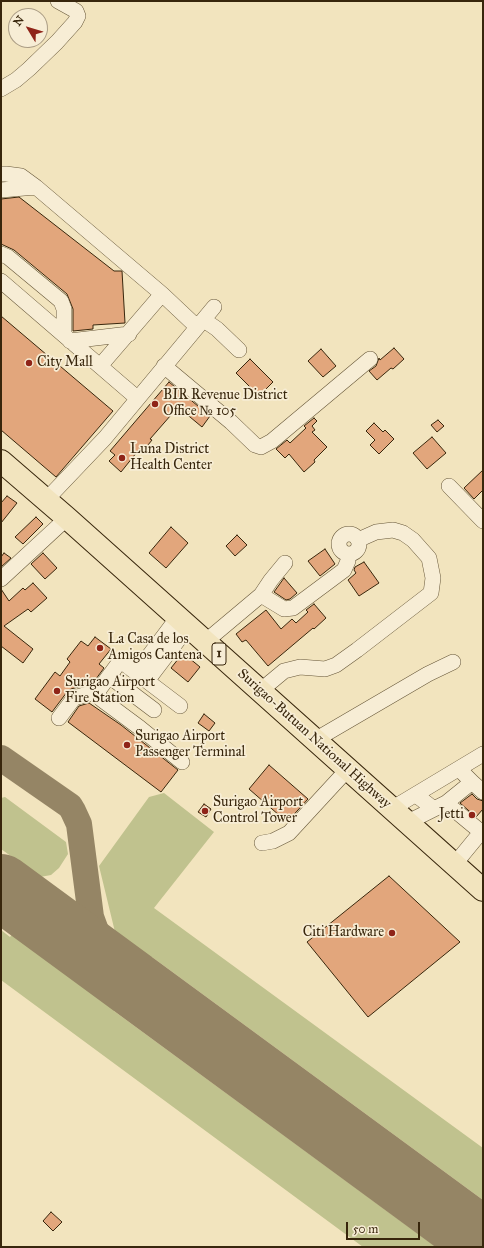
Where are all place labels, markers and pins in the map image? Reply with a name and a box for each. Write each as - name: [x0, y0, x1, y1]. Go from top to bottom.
- place label: City Mall: [37, 355, 93, 371]
- marker: City Mall: [24, 358, 34, 368]
- place label: BIR Revenue District Office № 105: [163, 388, 288, 420]
- marker: BIR Revenue District Office № 105: [150, 399, 160, 409]
- place label: Luna District Health Center: [130, 442, 212, 474]
- marker: Luna District Health Center: [117, 453, 127, 463]
- place label: La Casa de los Amigos Cantena: [108, 632, 202, 664]
- marker: La Casa de los Amigos Cantena: [95, 643, 105, 653]
- place label: Surigao Airport Fire Station: [65, 675, 155, 708]
- marker: Surigao Airport Fire Station: [52, 686, 62, 696]
- place label: Surigao Airport Passenger Terminal: [135, 729, 245, 762]
- marker: Surigao Airport Passenger Terminal: [122, 740, 132, 750]
- place label: Surigao Airport Control Tower: [213, 795, 303, 828]
- marker: Surigao Airport Control Tower: [200, 806, 210, 816]
- place label: Jetti: [439, 807, 464, 823]
- marker: Jetti: [467, 810, 477, 820]
- place label: Citi Hardware: [303, 925, 384, 941]
- marker: Citi Hardware: [387, 928, 397, 938]

